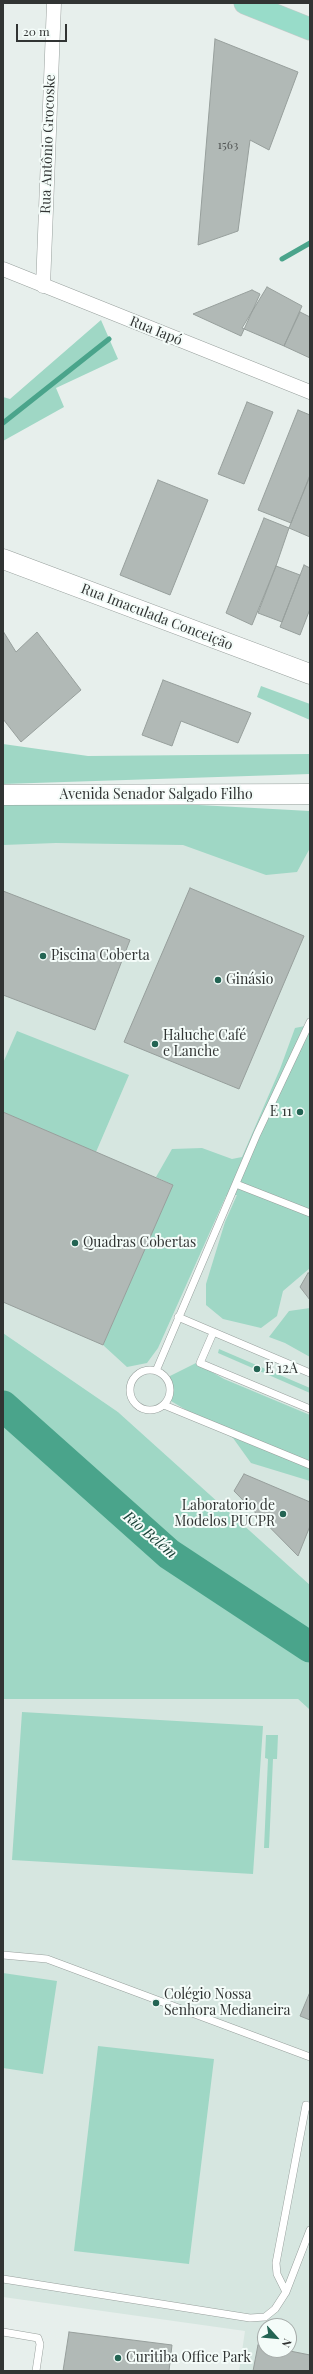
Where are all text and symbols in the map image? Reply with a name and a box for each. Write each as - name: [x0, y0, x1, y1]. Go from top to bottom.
- scale bar: [18, 16, 69, 42]
- text: 20 m: [23, 23, 50, 39]
- street label: Rua Antônio Grocoske: [37, 74, 59, 214]
- house number: 1563: [218, 138, 238, 152]
- street label: Rua Iapó: [127, 313, 185, 349]
- street label: Rua Imaculada Conceição: [79, 580, 235, 654]
- street label: Avenida Senador Salgado Filho: [59, 787, 253, 803]
- place label: Piscina Coberta: [51, 948, 150, 964]
- marker: Piscina Coberta: [38, 951, 48, 961]
- place label: Ginásio: [226, 972, 273, 988]
- marker: Ginásio: [213, 975, 223, 985]
- place label: Haluche Café e Lanche: [163, 1028, 246, 1060]
- marker: Haluche Café e Lanche: [150, 1039, 160, 1049]
- place label: E 11: [270, 1104, 292, 1120]
- marker: E 11: [295, 1107, 305, 1117]
- place label: Quadras Cobertas: [83, 1235, 196, 1251]
- marker: Quadras Cobertas: [70, 1238, 80, 1248]
- place label: E 12A: [265, 1361, 298, 1377]
- marker: E 12A: [252, 1364, 262, 1374]
- place label: Laboratorio de Modelos PUCPR: [174, 1498, 275, 1530]
- water label: Rio Belém: [120, 1507, 180, 1563]
- marker: Laboratorio de Modelos PUCPR: [278, 1509, 288, 1519]
- place label: Colégio Nossa Senhora Medianeira: [164, 1987, 291, 2020]
- marker: Colégio Nossa Senhora Medianeira: [151, 1998, 161, 2008]
- north arrow: [257, 2318, 297, 2358]
- text: N: [279, 2336, 296, 2350]
- place label: Curitiba Office Park: [126, 2350, 251, 2366]
- marker: Curitiba Office Park: [113, 2353, 123, 2363]

